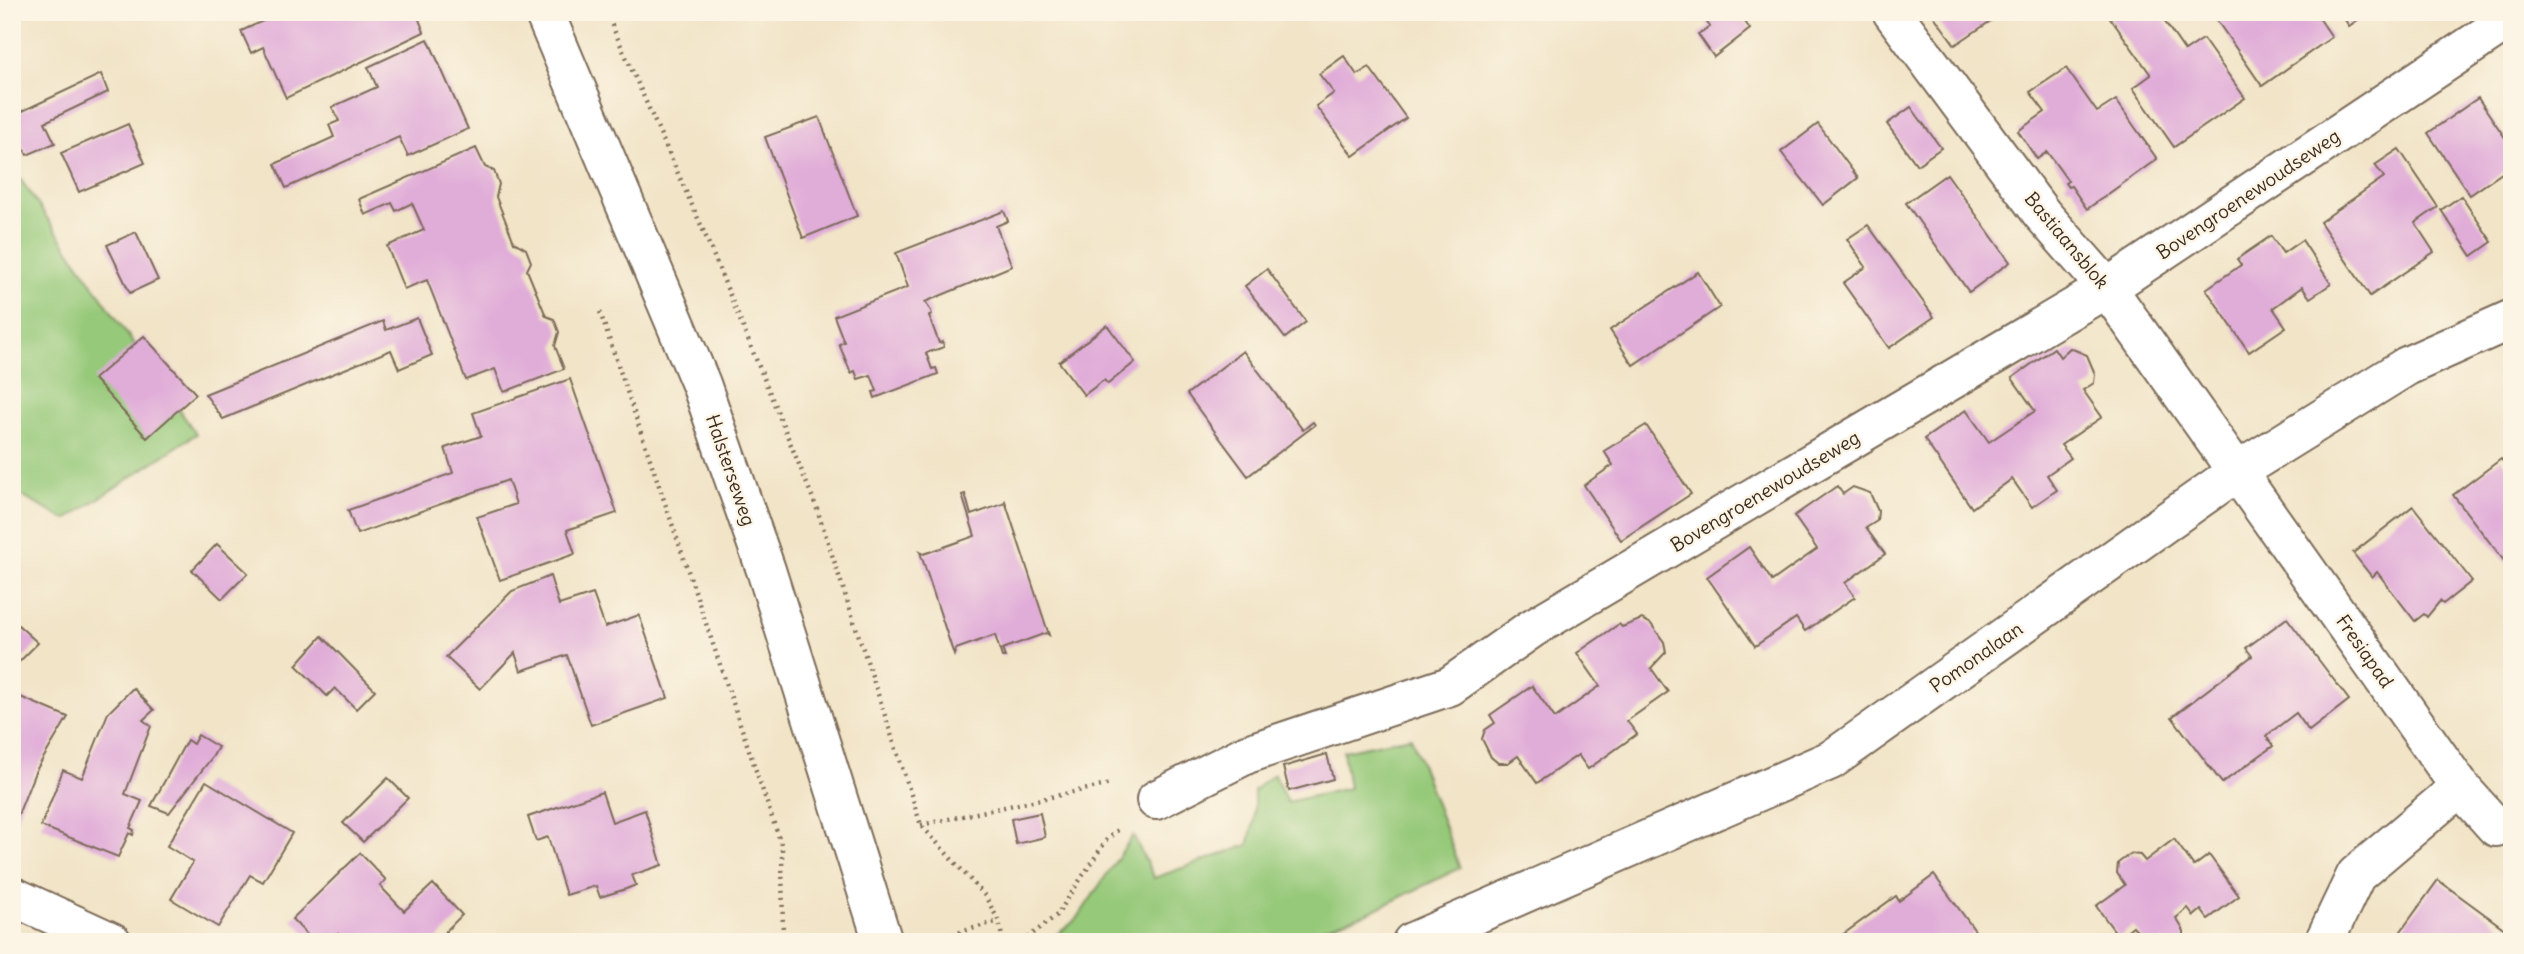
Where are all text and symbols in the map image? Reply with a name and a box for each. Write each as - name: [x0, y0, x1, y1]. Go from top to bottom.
- street label: Bovengroenewoudseweg: [2152, 124, 2344, 264]
- street label: Bastiaansblok: [2020, 187, 2115, 294]
- street label: Halsterseweg: [701, 411, 761, 529]
- street label: Bovengroenewoudseweg: [1666, 425, 1864, 557]
- street label: Fresiapad: [2331, 610, 2399, 692]
- street label: Pomonalaan: [1925, 616, 2027, 698]

